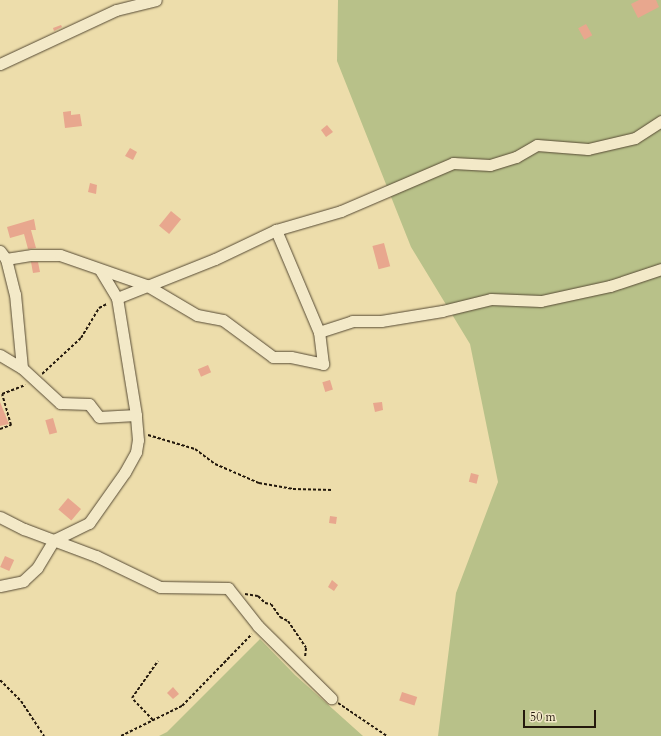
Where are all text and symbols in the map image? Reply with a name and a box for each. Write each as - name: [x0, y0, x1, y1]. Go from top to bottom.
- scale bar: [525, 702, 598, 728]
- text: 50 m: [530, 709, 556, 725]

